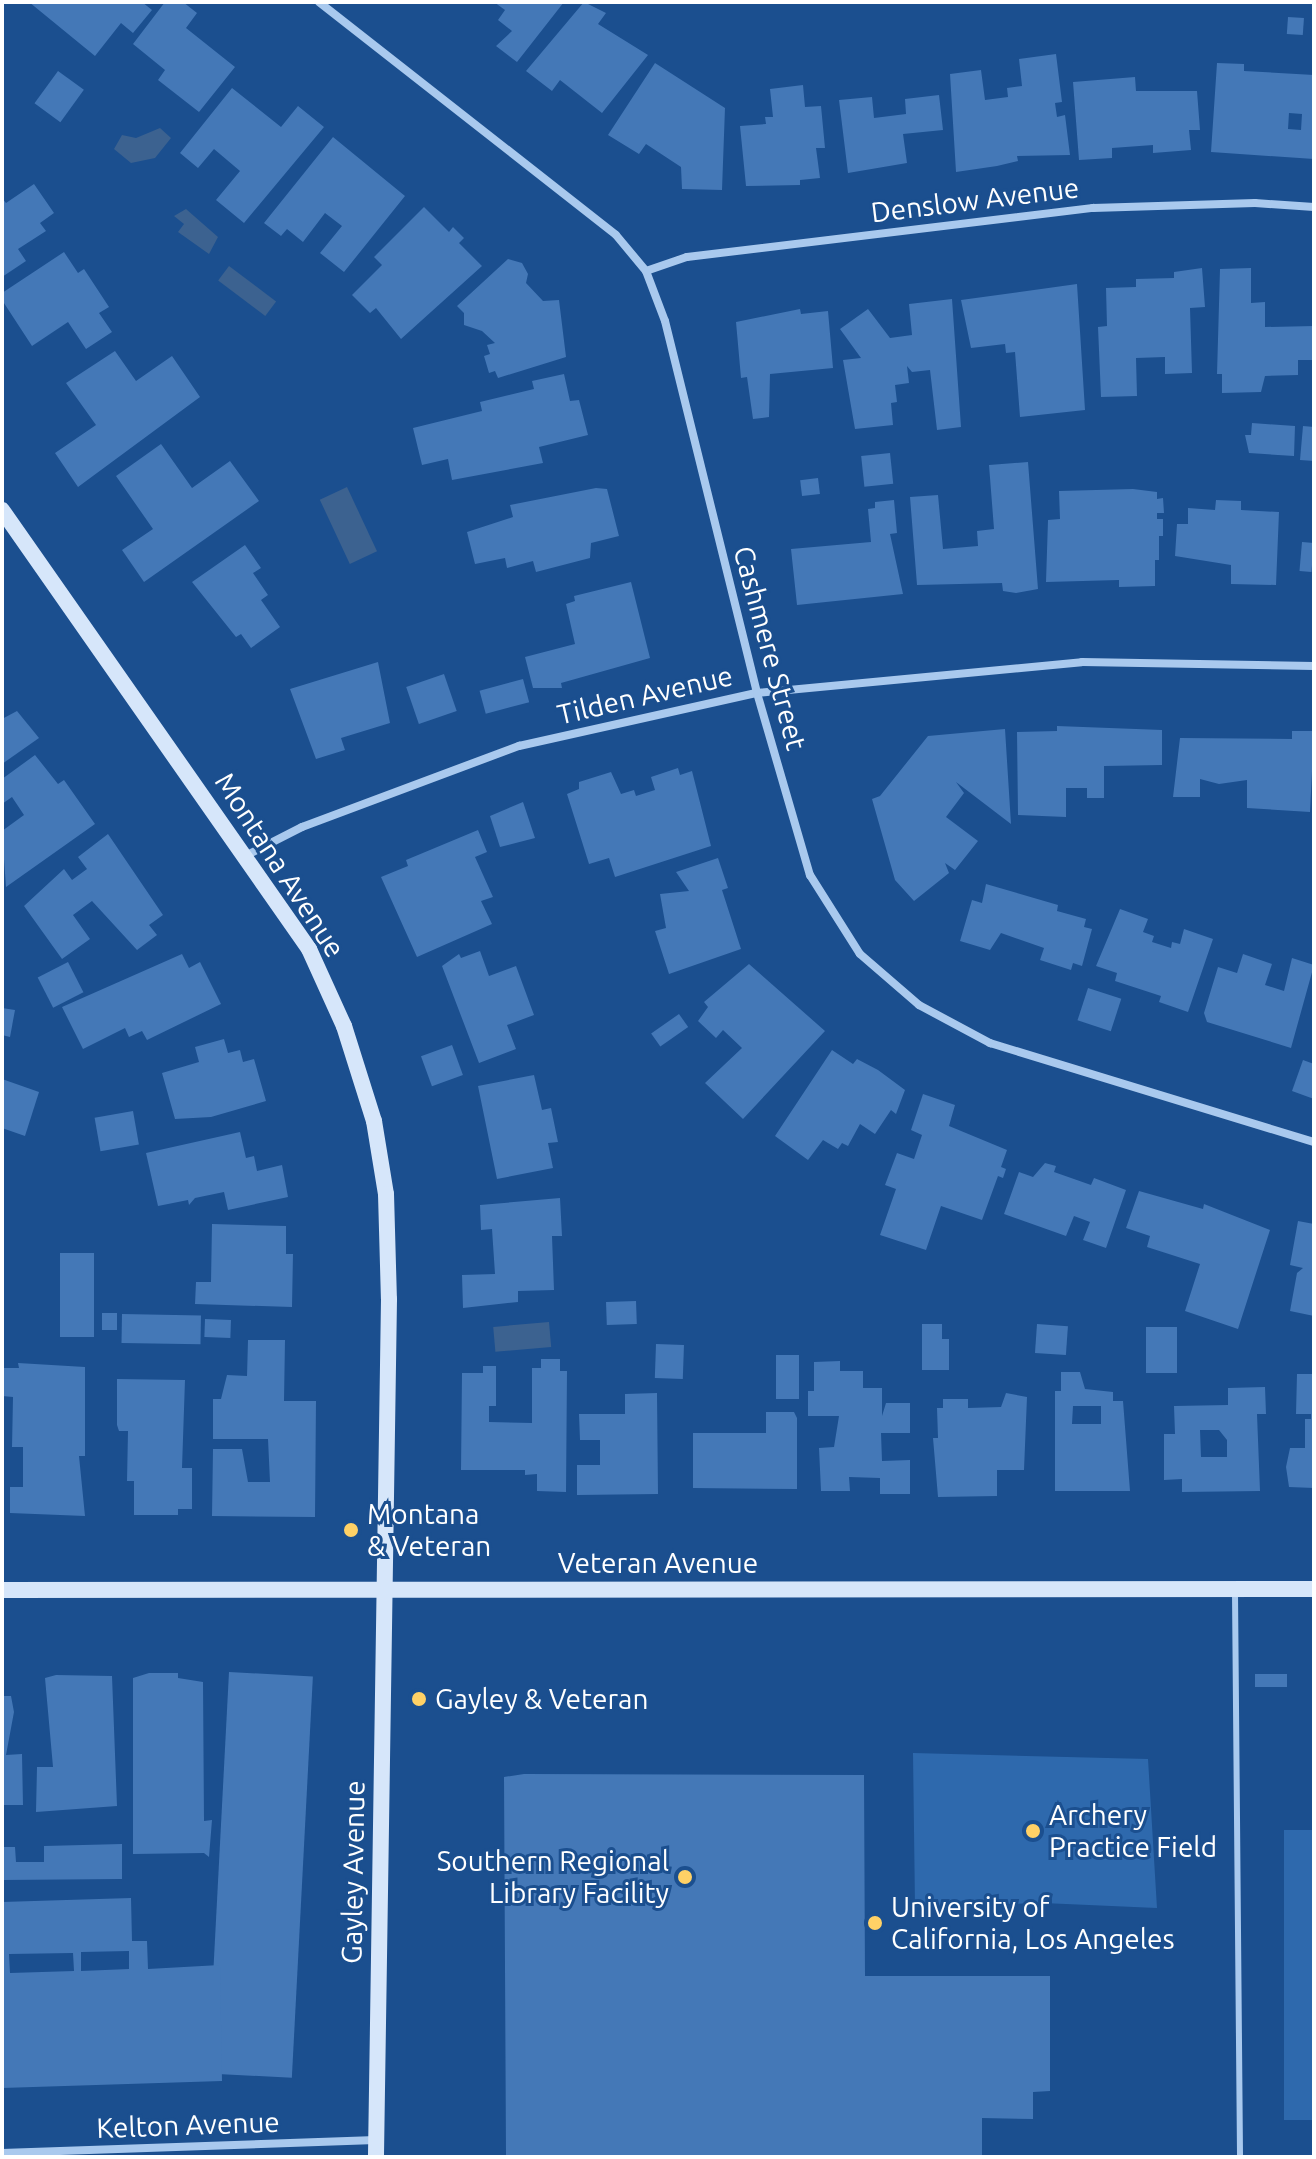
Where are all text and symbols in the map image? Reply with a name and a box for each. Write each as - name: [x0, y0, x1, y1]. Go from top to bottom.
- street label: Denslow Avenue: [869, 171, 1081, 229]
- street label: Cashmere Street: [727, 542, 813, 754]
- street label: Tilden Avenue: [554, 659, 736, 731]
- street label: Montana Avenue: [208, 766, 352, 964]
- place label: Montana & Veteran: [367, 1497, 491, 1563]
- marker: Montana & Veteran: [342, 1521, 360, 1539]
- street label: Veteran Avenue: [558, 1546, 758, 1580]
- place label: Gayley & Veteran: [435, 1682, 648, 1716]
- marker: Gayley & Veteran: [410, 1690, 428, 1708]
- street label: Gayley Avenue: [335, 1780, 371, 1964]
- place label: Archery Practice Field: [1049, 1798, 1217, 1864]
- marker: Archery Practice Field: [1024, 1822, 1042, 1840]
- place label: Southern Regional Library Facility: [437, 1844, 669, 1910]
- marker: Southern Regional Library Facility: [676, 1868, 694, 1886]
- place label: University of California, Los Angeles: [891, 1890, 1175, 1956]
- marker: University of California, Los Angeles: [866, 1914, 884, 1932]
- street label: Kelton Avenue: [96, 2105, 280, 2145]

